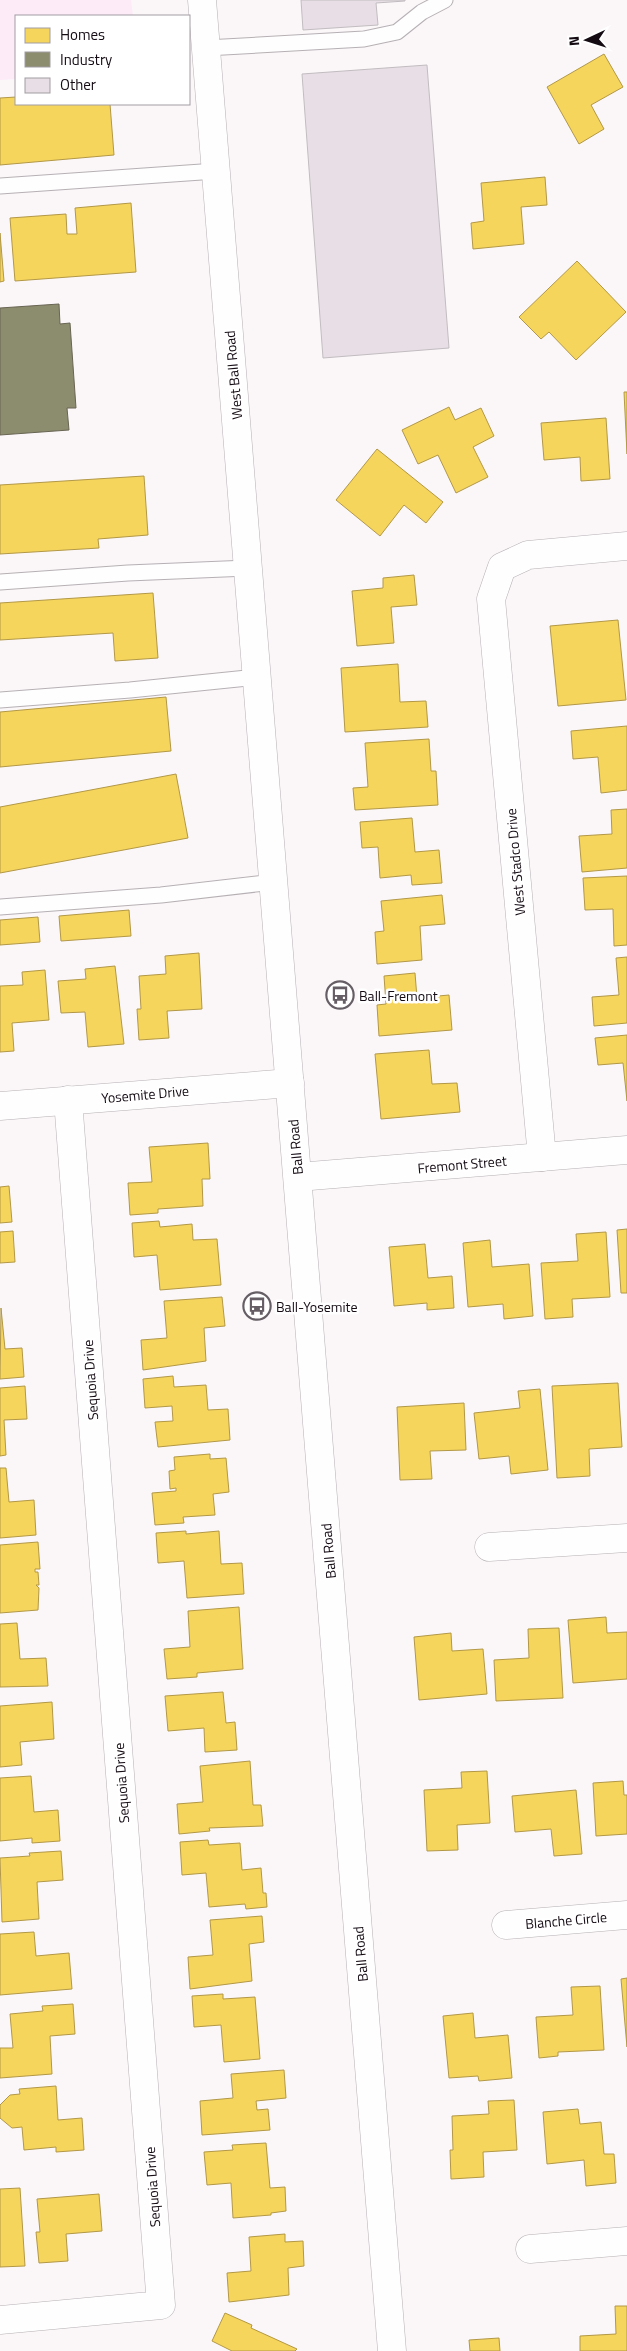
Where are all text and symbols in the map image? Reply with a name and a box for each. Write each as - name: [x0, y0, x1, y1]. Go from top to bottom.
- legend: [15, 15, 190, 105]
- north arrow: [562, 15, 612, 65]
- text: Homes: [60, 23, 105, 46]
- text: N: [563, 35, 584, 47]
- text: Industry: [60, 48, 112, 71]
- text: Other: [60, 73, 96, 96]
- street label: West Ball Road: [219, 330, 247, 420]
- street label: West Stadco Drive: [500, 807, 530, 917]
- bus stop icon: Ball-Fremont: [325, 980, 355, 1010]
- place label: Ball-Fremont: [359, 985, 438, 1006]
- street label: Yosemite Drive: [100, 1080, 190, 1108]
- street label: Ball Road: [282, 1118, 308, 1176]
- street label: Fremont Street: [416, 1150, 508, 1178]
- bus stop icon: Ball-Yosemite: [242, 1291, 272, 1321]
- place label: Ball-Yosemite: [276, 1296, 358, 1317]
- street label: Sequoia Drive: [77, 1339, 103, 1421]
- street label: Ball Road: [315, 1522, 341, 1580]
- street label: Sequoia Drive: [108, 1742, 134, 1824]
- street label: Blanche Circle: [524, 1906, 608, 1934]
- street label: Ball Road: [347, 1925, 373, 1983]
- street label: Sequoia Drive: [139, 2146, 165, 2228]

